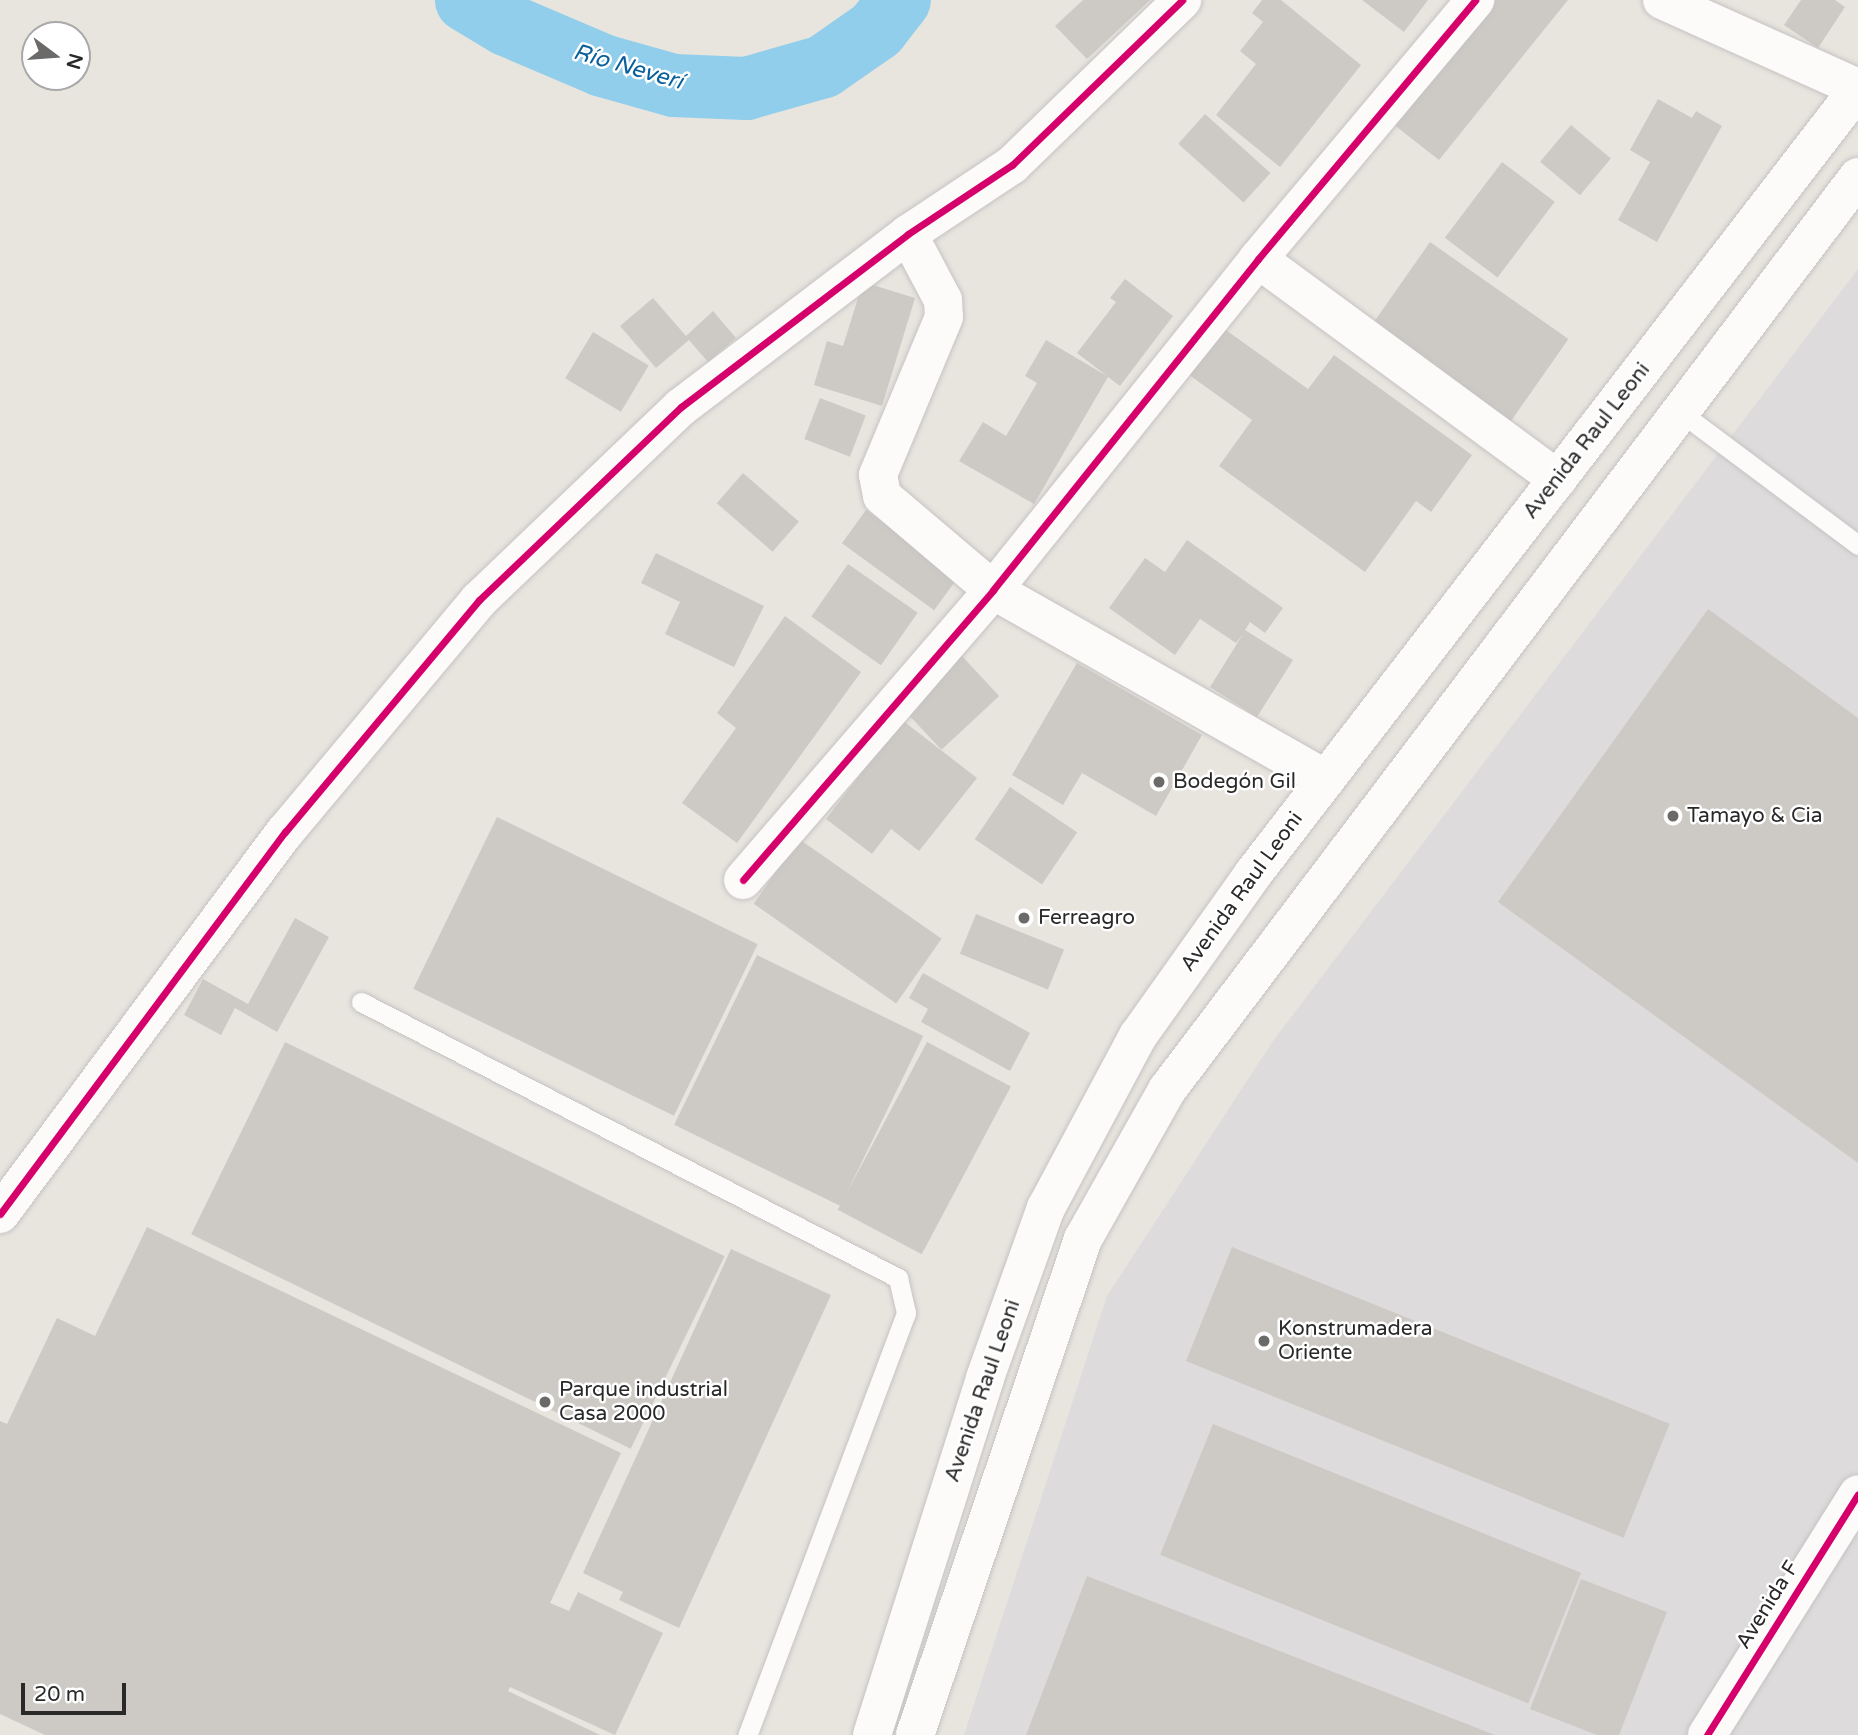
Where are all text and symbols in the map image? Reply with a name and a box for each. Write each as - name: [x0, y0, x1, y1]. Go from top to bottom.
- north arrow: [21, 21, 91, 91]
- water label: Río Neverí: [570, 38, 686, 96]
- text: N: [62, 51, 87, 72]
- street label: Avenida Raul Leoni: [1518, 358, 1656, 524]
- place label: Bodegón Gil: [1173, 769, 1296, 795]
- marker: Bodegón Gil: [1151, 774, 1167, 790]
- place label: Tamayo & Cia: [1687, 803, 1823, 829]
- street label: Avenida Raul Leoni: [1176, 807, 1308, 977]
- marker: Tamayo & Cia: [1665, 808, 1681, 824]
- place label: Ferreagro: [1038, 905, 1135, 931]
- marker: Ferreagro: [1016, 910, 1032, 926]
- street label: Avenida Raul Leoni: [940, 1296, 1026, 1486]
- place label: Konstrumadera Oriente: [1278, 1316, 1433, 1366]
- marker: Konstrumadera Oriente: [1256, 1333, 1272, 1349]
- place label: Parque industrial Casa 2000: [559, 1377, 728, 1427]
- marker: Parque industrial Casa 2000: [537, 1394, 553, 1410]
- street label: Avenida F: [1731, 1556, 1805, 1654]
- scale bar: [24, 1668, 130, 1712]
- text: 20 m: [34, 1682, 85, 1707]

